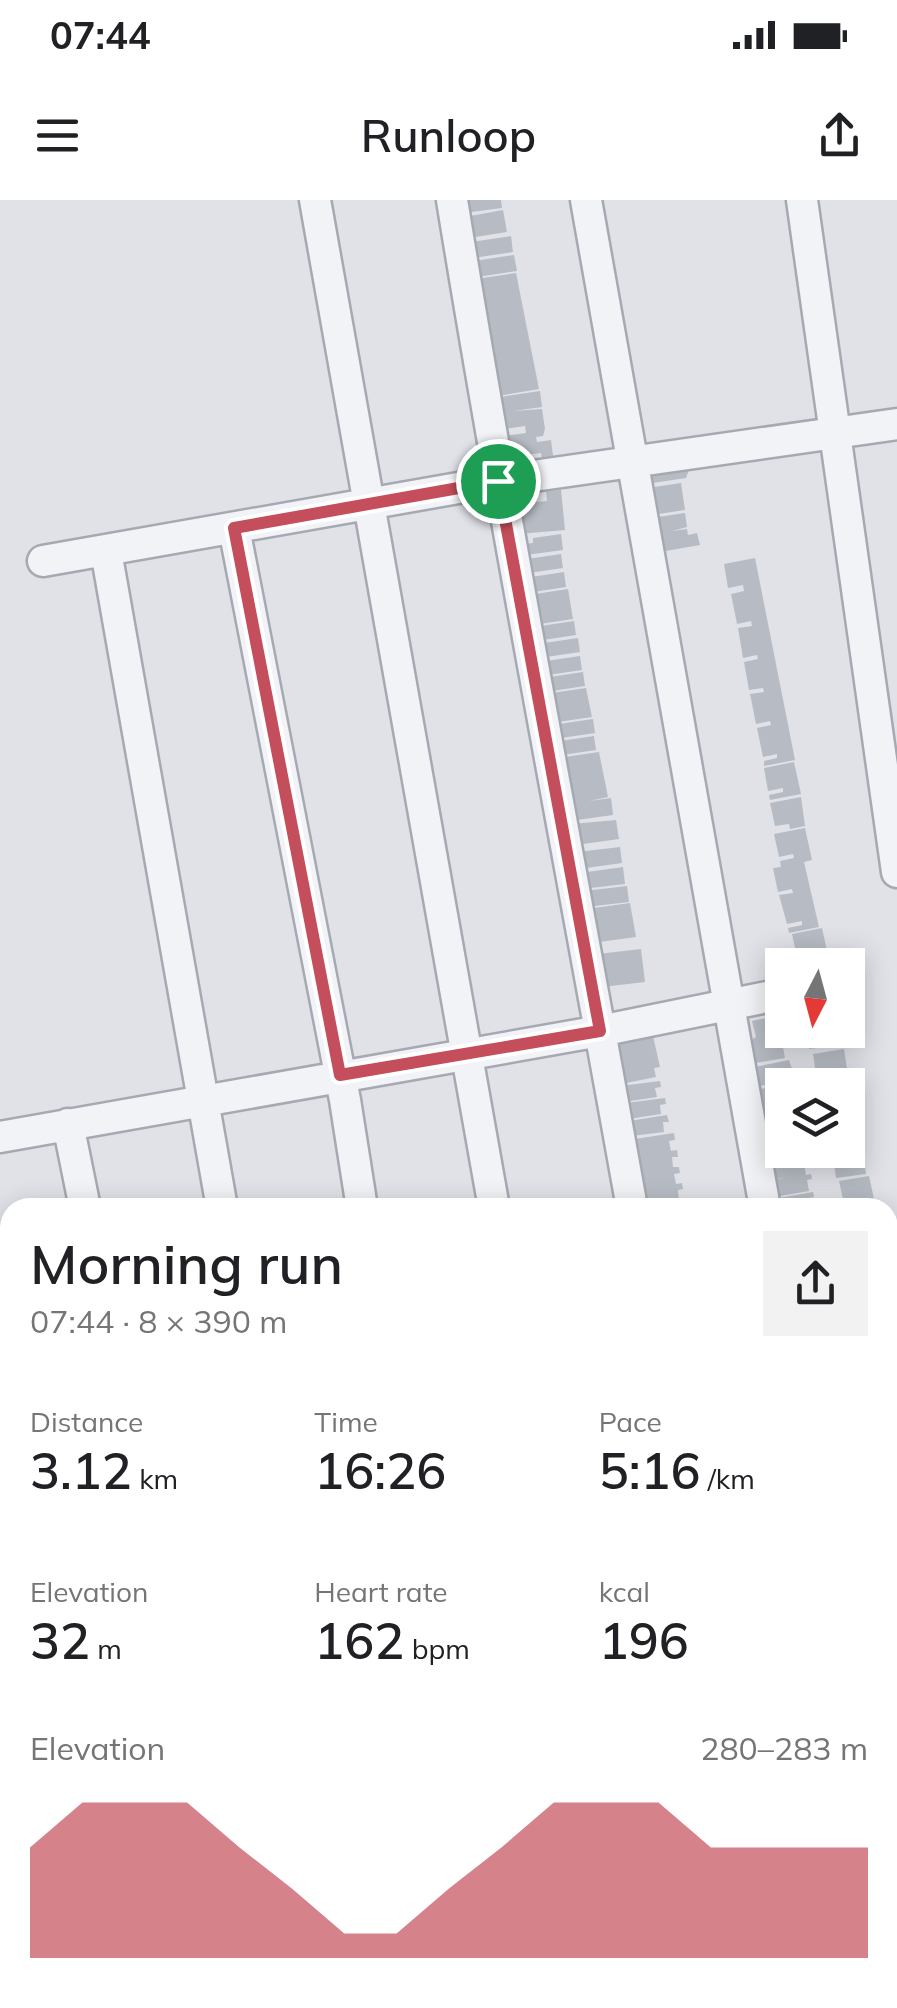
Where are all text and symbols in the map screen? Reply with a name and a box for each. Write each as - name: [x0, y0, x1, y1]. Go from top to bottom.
- text: 07:44: [50, 11, 151, 59]
- text: Runloop: [361, 107, 536, 163]
- icon: menu: [30, 108, 85, 163]
- icon: share: [812, 108, 867, 163]
- pin: [456, 439, 541, 524]
- icon: arrive: [471, 454, 526, 509]
- north arrow: [765, 948, 865, 1048]
- map controls: [765, 948, 865, 1168]
- button: layers: [765, 1068, 865, 1168]
- text: Morning run: [30, 1229, 343, 1298]
- button: share: [763, 1231, 868, 1336]
- text: 07:44 · 8 × 390 m: [30, 1301, 287, 1341]
- text: Distance: [30, 1404, 143, 1439]
- text: Time: [314, 1404, 378, 1439]
- text: Pace: [599, 1404, 662, 1439]
- text: 3.12: [30, 1439, 132, 1502]
- text: 16:26: [314, 1439, 446, 1502]
- text: 5:16: [599, 1439, 701, 1502]
- text: km: [132, 1461, 178, 1496]
- text: /km: [701, 1461, 755, 1496]
- text: Elevation: [30, 1574, 148, 1609]
- text: Heart rate: [314, 1574, 448, 1609]
- text: kcal: [599, 1574, 650, 1609]
- text: 32: [30, 1609, 90, 1672]
- text: 162: [314, 1609, 404, 1672]
- text: 196: [599, 1609, 689, 1672]
- text: m: [90, 1631, 122, 1666]
- text: bpm: [404, 1631, 470, 1666]
- text: Elevation: [30, 1728, 165, 1768]
- text: 280–283 m: [700, 1728, 868, 1768]

